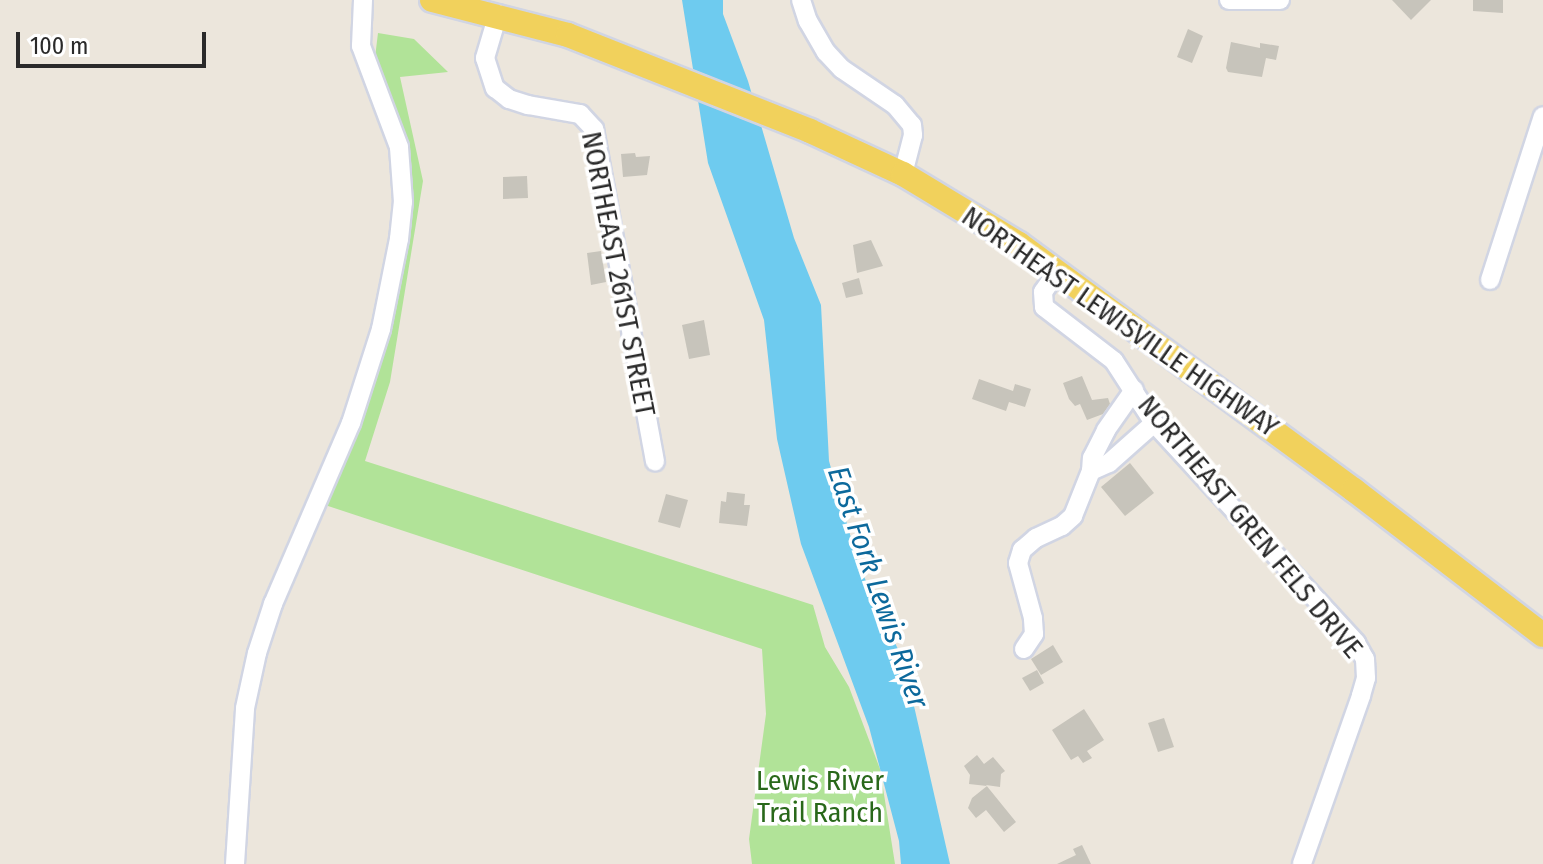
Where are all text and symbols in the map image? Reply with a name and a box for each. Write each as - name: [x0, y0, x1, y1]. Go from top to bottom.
- scale bar: [20, 16, 210, 66]
- text: 100 m: [30, 32, 88, 60]
- street label: NORTHEAST 261ST STREET: [574, 129, 662, 419]
- street label: NORTHEAST LEWISVILLE HIGHWAY: [955, 200, 1285, 444]
- street label: NORTHEAST GREN FELS DRIVE: [1130, 389, 1370, 665]
- water label: East Fork Lewis River: [820, 461, 936, 713]
- park label: Lewis River Trail Ranch: [756, 764, 884, 830]

